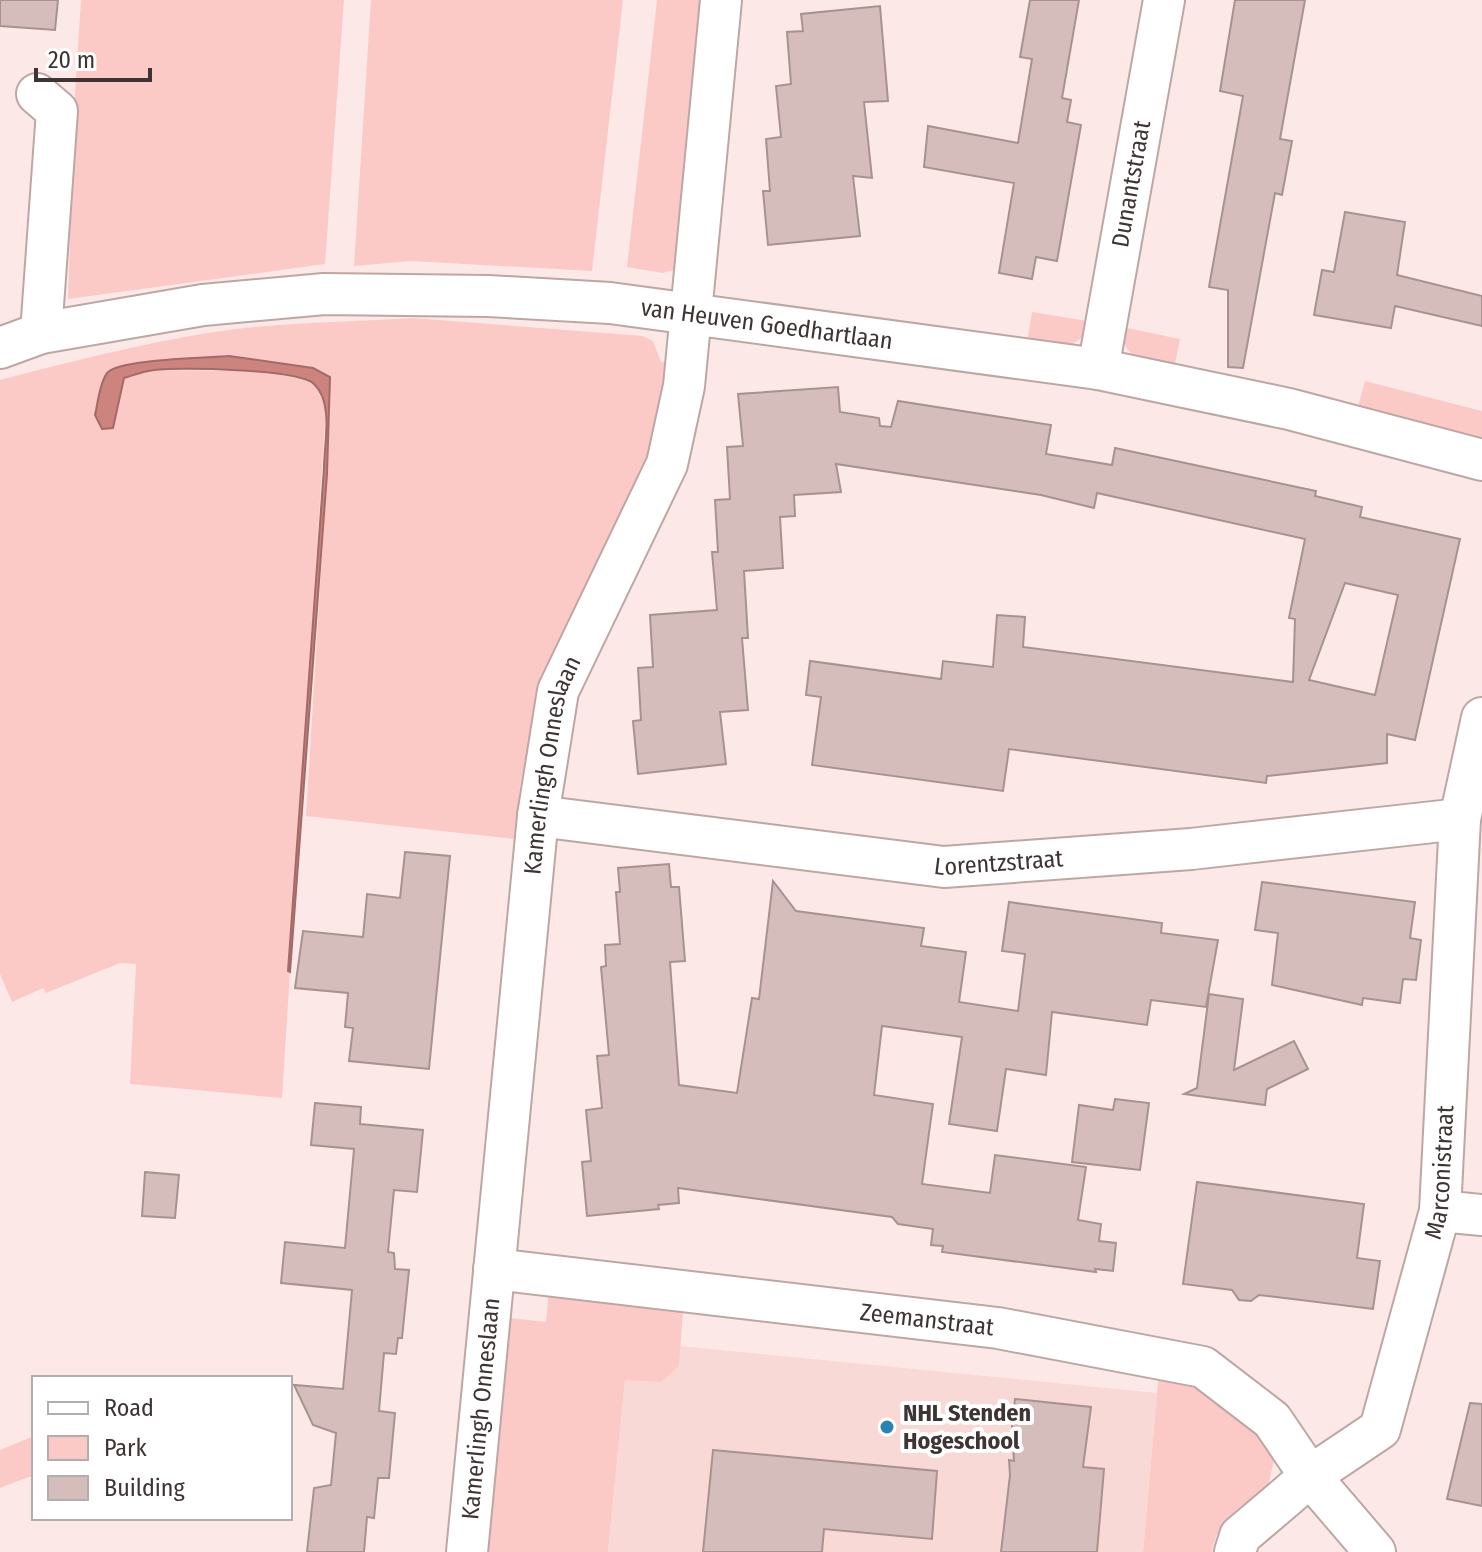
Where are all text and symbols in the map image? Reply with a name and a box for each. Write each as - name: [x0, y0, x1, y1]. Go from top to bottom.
- scale bar: [36, 32, 150, 82]
- text: 20 m: [48, 46, 95, 74]
- street label: Dunantstraat: [1106, 118, 1156, 250]
- street label: van Heuven Goedhartlaan: [639, 293, 895, 355]
- street label: Kamerlingh Onneslaan: [518, 651, 587, 876]
- street label: Lorentzstraat: [933, 844, 1064, 881]
- street label: Marconistraat: [1419, 1104, 1459, 1242]
- street label: Kamerlingh Onneslaan: [456, 1297, 505, 1521]
- street label: Zeemanstraat: [859, 1298, 996, 1341]
- legend: [32, 1376, 292, 1520]
- text: Road: [104, 1394, 154, 1422]
- place label: NHL Stenden Hogeschool: [903, 1399, 1031, 1455]
- marker: NHL Stenden Hogeschool: [878, 1418, 896, 1436]
- text: Park: [104, 1434, 147, 1462]
- text: Building: [104, 1474, 186, 1502]

